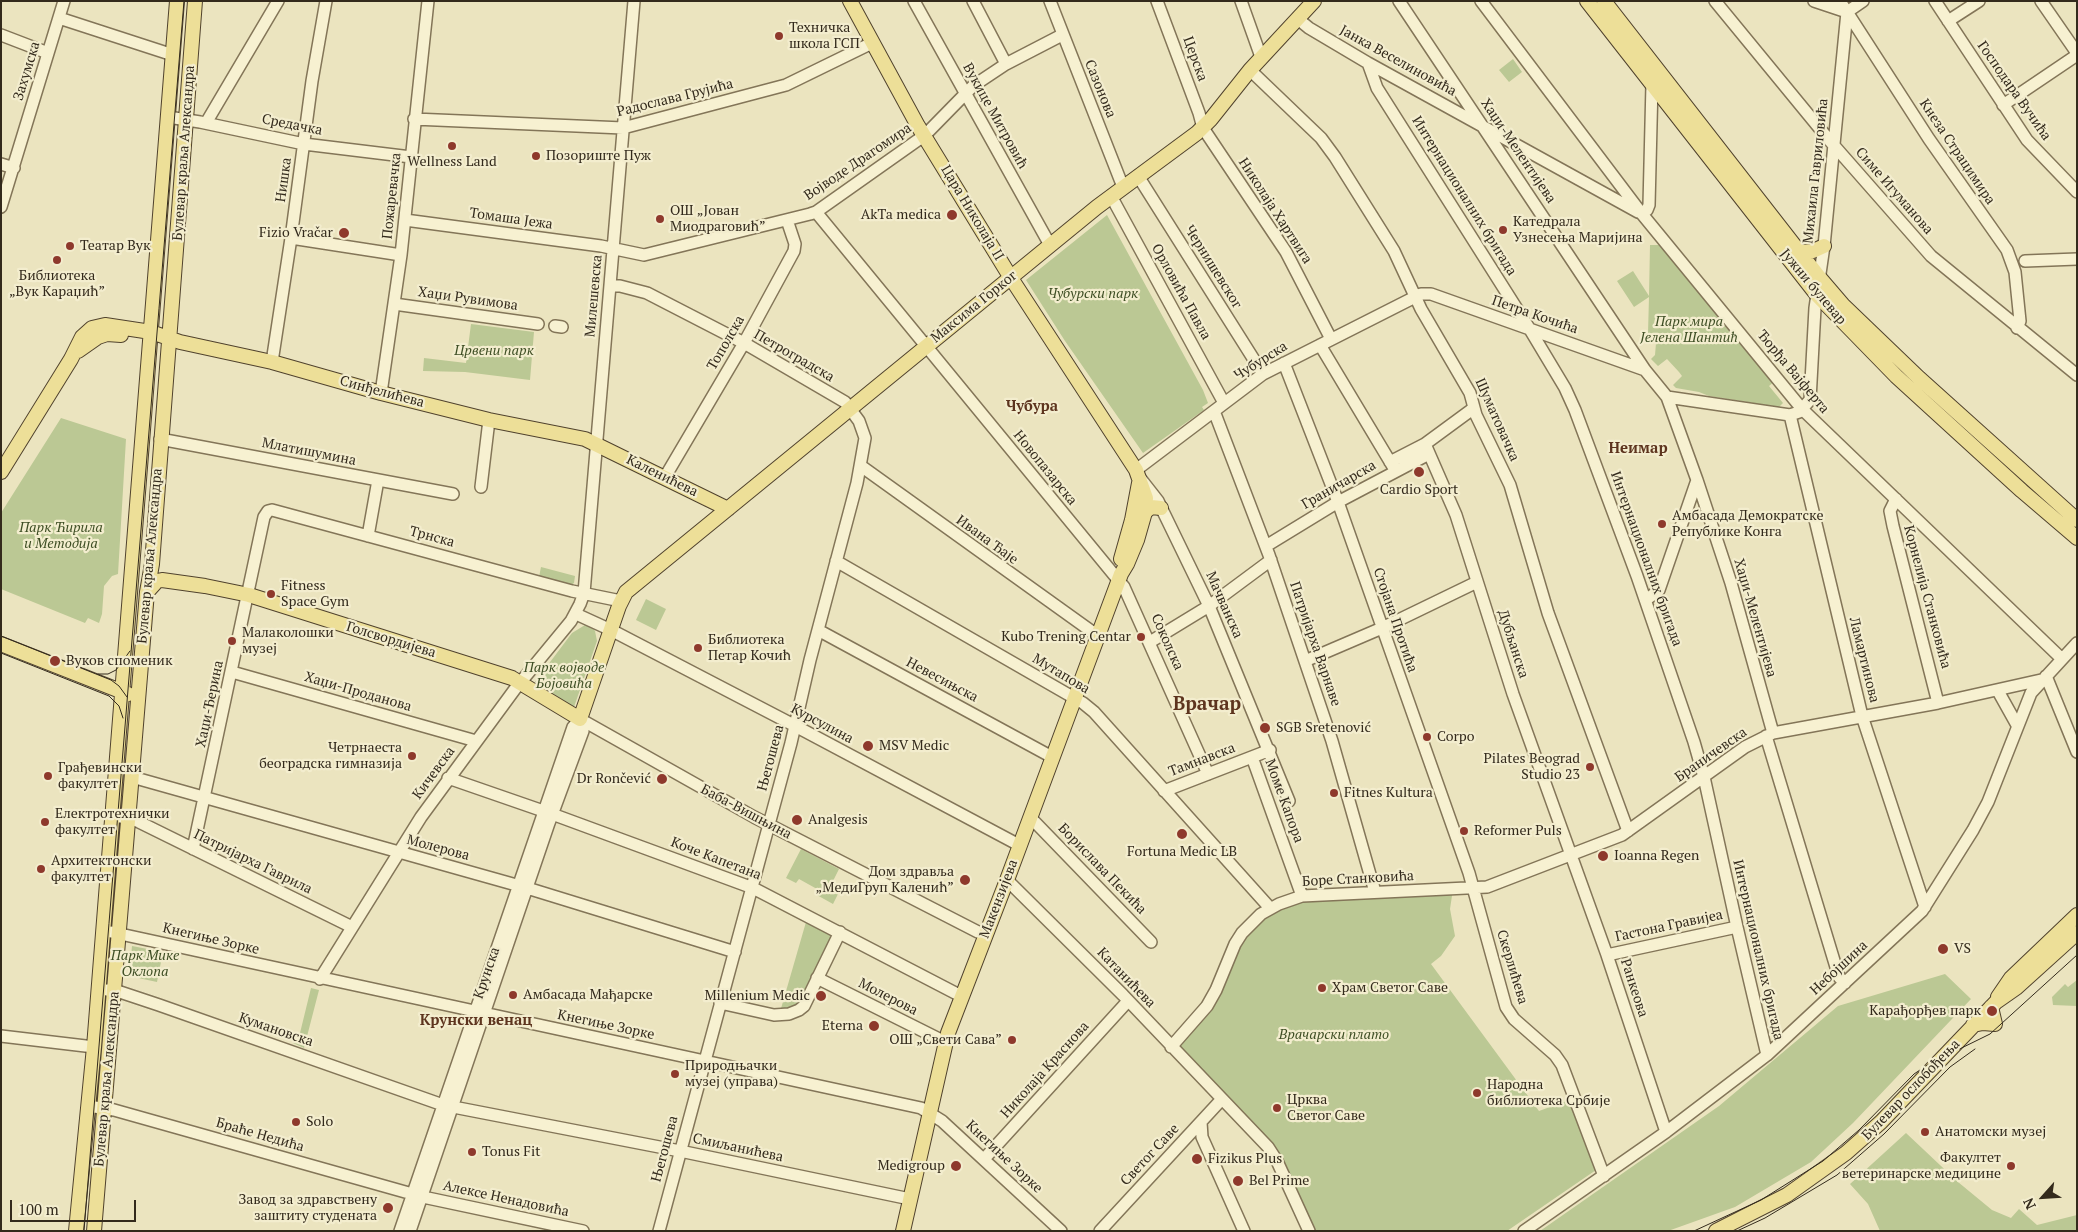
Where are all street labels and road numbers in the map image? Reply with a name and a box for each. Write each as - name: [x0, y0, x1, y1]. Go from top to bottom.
- street label: Јанка Веселиновића: [1337, 22, 1459, 100]
- street label: Церска: [1179, 34, 1211, 84]
- street label: Господара Вучића: [1973, 38, 2055, 144]
- street label: Захумска: [10, 40, 44, 102]
- street label: Сазонова: [1081, 57, 1119, 121]
- street label: Вукице Митровић: [959, 60, 1031, 172]
- street label: Булевар краља Александра: [169, 65, 199, 241]
- street label: Радослава Грујића: [615, 75, 735, 121]
- street label: Хаџи-Мелентијева: [1477, 95, 1559, 207]
- street label: Кнеза Страцимира: [1916, 96, 1998, 208]
- street label: Михаила Гавриловића: [1800, 98, 1832, 244]
- street label: Средачка: [260, 111, 324, 139]
- street label: Интернационалних бригада: [1408, 113, 1520, 279]
- street label: Војводе Драгомира: [801, 120, 915, 204]
- street label: Симе Игуманова: [1852, 144, 1936, 238]
- street label: Пожаревачка: [379, 152, 405, 240]
- street label: Николаја Хартвига: [1234, 155, 1316, 267]
- street label: Нишка: [273, 157, 295, 203]
- street label: Цара Николаја II: [937, 162, 1007, 264]
- street label: Томаша Јежа: [468, 205, 554, 233]
- street label: Чернишевског: [1181, 222, 1245, 312]
- street label: Орловића Павла: [1148, 241, 1214, 343]
- street label: Јужни булевар: [1776, 246, 1850, 328]
- street label: Милешевска: [582, 254, 606, 338]
- street label: Максима Горког: [928, 267, 1020, 347]
- street label: Хаџи Рувимова: [417, 284, 519, 314]
- street label: Петра Кочића: [1490, 292, 1580, 338]
- street label: Тополска: [704, 313, 748, 373]
- street label: Петроградска: [751, 326, 837, 386]
- street label: Ђорђа Вајферта: [1753, 327, 1833, 417]
- street label: Чубурска: [1231, 338, 1291, 384]
- street label: Синђелићева: [338, 373, 426, 411]
- street label: Шуматовачка: [1471, 376, 1523, 464]
- street label: Новопазарска: [1010, 427, 1080, 509]
- street label: Млатишумина: [261, 435, 357, 469]
- street label: Каленићева: [623, 451, 701, 501]
- street label: Граничарска: [1299, 457, 1379, 513]
- street label: Булевар краља Александра: [134, 468, 166, 644]
- street label: Интернационалних бригада: [1607, 469, 1685, 649]
- street label: Ивана Ђаје: [953, 512, 1021, 568]
- street label: Трнска: [408, 523, 456, 551]
- street label: Корнелија Станковића: [1900, 523, 1954, 671]
- street label: Хаџи-Мелентијева: [1730, 557, 1780, 679]
- street label: Стојана Протића: [1369, 565, 1421, 675]
- street label: Мачванска: [1202, 569, 1246, 641]
- street label: Патријарха Варнаве: [1286, 579, 1344, 709]
- street label: Дубљанска: [1494, 608, 1532, 680]
- street label: Соколска: [1147, 611, 1187, 673]
- street label: Ламартинова: [1845, 615, 1883, 705]
- street label: Голсвордијева: [344, 618, 438, 662]
- street label: Мутапова: [1029, 650, 1093, 698]
- street label: Невесињска: [903, 654, 981, 706]
- street label: Хаџи-Ђерина: [193, 659, 227, 749]
- street label: Хаџи-Проданова: [303, 669, 413, 715]
- street label: Курсулина: [788, 701, 856, 747]
- street label: Његошева: [754, 723, 788, 793]
- street label: Браничевска: [1672, 724, 1750, 786]
- street label: Тамнавска: [1166, 740, 1238, 780]
- street label: Кичевска: [409, 743, 459, 803]
- street label: Моме Капора: [1261, 757, 1307, 845]
- street label: Баба-Вишњина: [698, 781, 794, 843]
- street label: Борислава Пекића: [1054, 820, 1150, 918]
- street label: Патријарха Гаврила: [191, 826, 315, 898]
- street label: Молерова: [405, 832, 471, 864]
- street label: Коче Капетана: [668, 834, 764, 884]
- street label: Макензијева: [976, 857, 1022, 941]
- street label: Интернационалних бригада: [1729, 858, 1787, 1042]
- street label: Боре Станковића: [1302, 868, 1414, 890]
- street label: Гастона Гравијеа: [1614, 906, 1724, 946]
- street label: Кнегиње Зорке: [161, 920, 261, 958]
- street label: Скерлићева: [1493, 928, 1531, 1006]
- street label: Небојшина: [1807, 937, 1871, 999]
- street label: Катанићева: [1093, 944, 1159, 1012]
- street label: Крунска: [470, 945, 504, 1001]
- street label: Ранкеова: [1617, 957, 1651, 1019]
- street label: Молерова: [856, 975, 920, 1019]
- street label: Булевар краља Александра: [91, 991, 123, 1167]
- street label: Кнегиње Зорке: [556, 1007, 656, 1043]
- street label: Кумановска: [237, 1009, 315, 1051]
- street label: Николаја Краснова: [997, 1018, 1093, 1122]
- street label: Булевар ослобођења: [1859, 1036, 1963, 1144]
- street label: Браће Недића: [214, 1114, 306, 1156]
- street label: Његошева: [648, 1114, 682, 1184]
- street label: Кнегиње Зорке: [962, 1117, 1046, 1197]
- street label: Светог Саве: [1117, 1121, 1183, 1189]
- street label: Смиљанићева: [691, 1130, 785, 1166]
- street label: Алексе Ненадовића: [442, 1177, 570, 1221]

